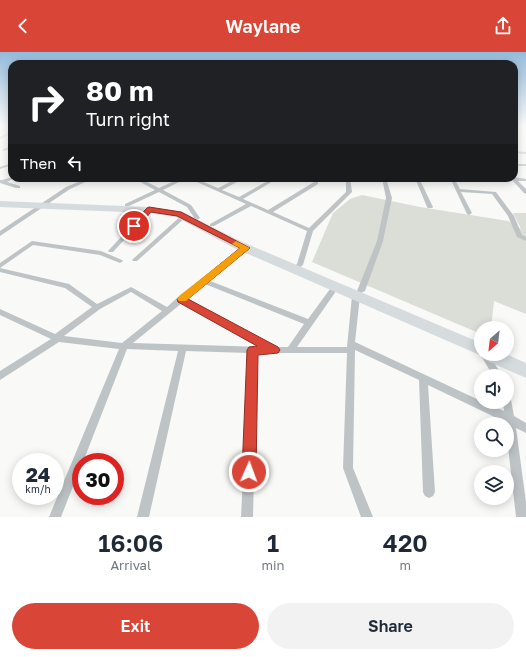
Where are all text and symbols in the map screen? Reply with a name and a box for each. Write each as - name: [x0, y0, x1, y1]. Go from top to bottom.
- icon: back: [12, 15, 34, 37]
- text: Waylane: [225, 15, 301, 37]
- icon: share: [492, 15, 514, 37]
- text: 80 m: [86, 74, 154, 107]
- icon: right: [20, 76, 72, 128]
- text: Turn right: [86, 108, 170, 130]
- icon: left: [64, 152, 86, 174]
- text: Then: [20, 154, 56, 172]
- pin: [117, 209, 151, 243]
- icon: arrive: [123, 215, 145, 237]
- north arrow: [474, 321, 514, 361]
- map controls: [474, 321, 514, 505]
- button: sound: [474, 369, 514, 409]
- button: search: [474, 417, 514, 457]
- position arrow: [228, 451, 270, 493]
- speed limit sign: 30: [72, 453, 124, 505]
- text: 24: [26, 462, 50, 486]
- button: layers: [474, 465, 514, 505]
- text: km/h: [25, 483, 51, 495]
- text: 16:06: [98, 528, 163, 557]
- text: 1: [267, 528, 279, 557]
- text: 420: [383, 528, 428, 557]
- text: Arrival: [110, 557, 151, 573]
- text: min: [262, 557, 285, 573]
- text: m: [399, 557, 411, 573]
- button: Exit: [12, 603, 259, 649]
- button: Share: [267, 603, 514, 649]

